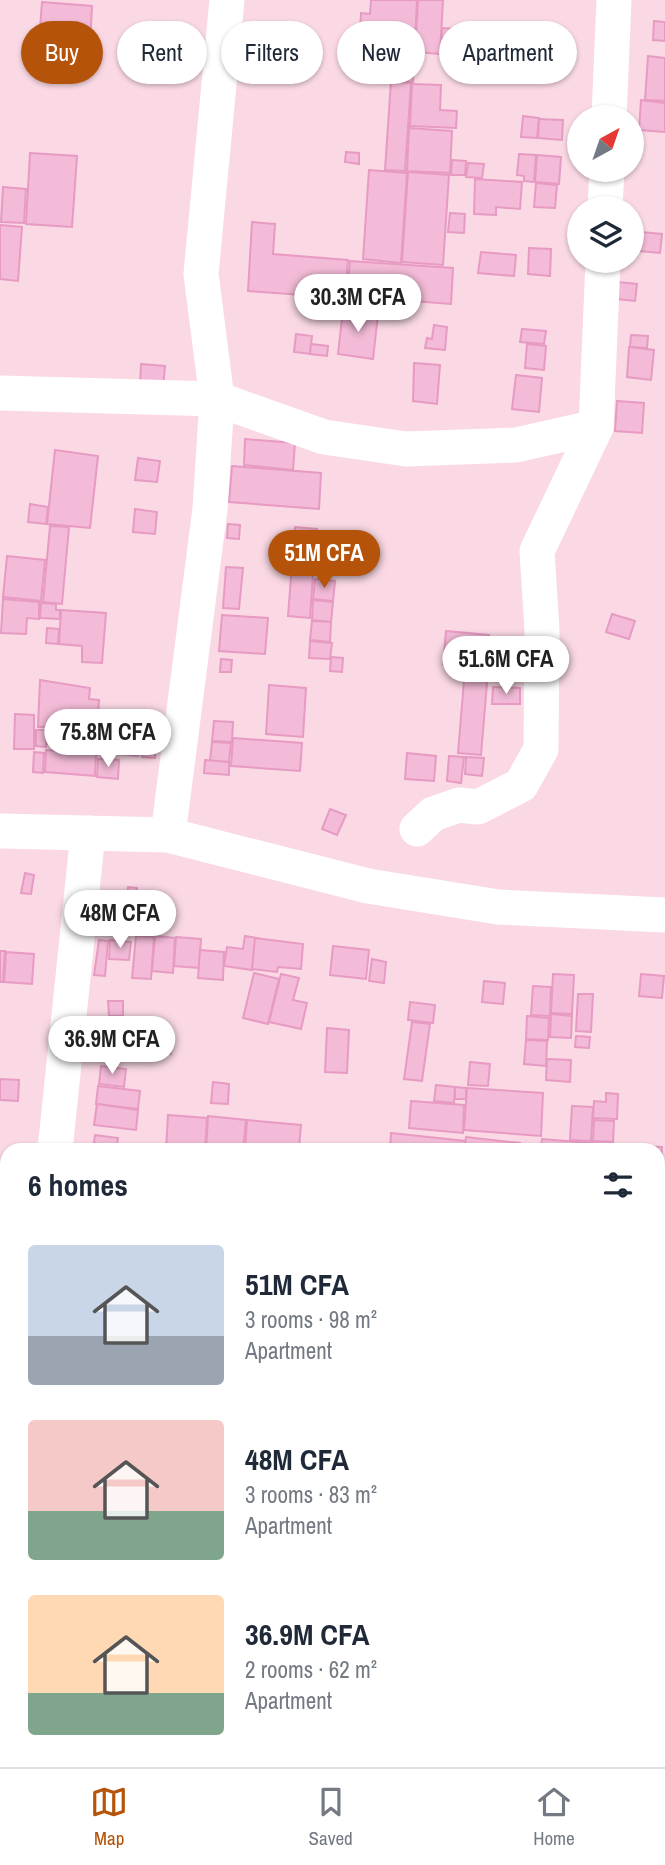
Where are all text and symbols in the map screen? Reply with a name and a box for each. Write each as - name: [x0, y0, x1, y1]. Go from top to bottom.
- chip: Buy: [21, 21, 103, 84]
- chip: Rent: [117, 21, 207, 84]
- chip: Filters: [221, 21, 323, 84]
- chip: New: [337, 21, 425, 84]
- chip: Apartment: [439, 21, 577, 84]
- north arrow: [567, 105, 644, 182]
- map controls: [567, 105, 644, 273]
- button: layers: [567, 196, 644, 273]
- pin: 30.3M CFA: [278, 274, 438, 334]
- text: 30.3M CFA: [310, 281, 406, 312]
- pin: 51M CFA: [259, 530, 389, 590]
- text: 51M CFA: [284, 537, 364, 568]
- pin: 51.6M CFA: [426, 636, 586, 696]
- text: 51.6M CFA: [458, 643, 554, 674]
- pin: 75.8M CFA: [28, 710, 188, 769]
- text: 75.8M CFA: [60, 716, 156, 747]
- pin: 48M CFA: [55, 890, 185, 950]
- text: 48M CFA: [80, 897, 160, 928]
- pin: 36.9M CFA: [32, 1016, 192, 1076]
- text: 36.9M CFA: [64, 1023, 160, 1054]
- text: 6 homes: [28, 1165, 128, 1205]
- icon: filters: [599, 1166, 637, 1204]
- text: 51M CFA: [245, 1264, 349, 1304]
- icon: home: [84, 1273, 168, 1357]
- text: 3 rooms · 98 m²: [245, 1304, 377, 1335]
- text: Apartment: [245, 1335, 332, 1366]
- text: 48M CFA: [245, 1439, 349, 1479]
- icon: home: [84, 1448, 168, 1532]
- text: 3 rooms · 83 m²: [245, 1479, 377, 1510]
- text: Apartment: [245, 1510, 332, 1541]
- text: 36.9M CFA: [245, 1614, 369, 1654]
- icon: home: [84, 1623, 168, 1707]
- text: 2 rooms · 62 m²: [245, 1654, 377, 1685]
- text: Apartment: [245, 1685, 332, 1716]
- tab: Map: [90, 1783, 128, 1851]
- tab: Saved: [309, 1783, 353, 1851]
- tab: Home: [533, 1783, 575, 1851]

